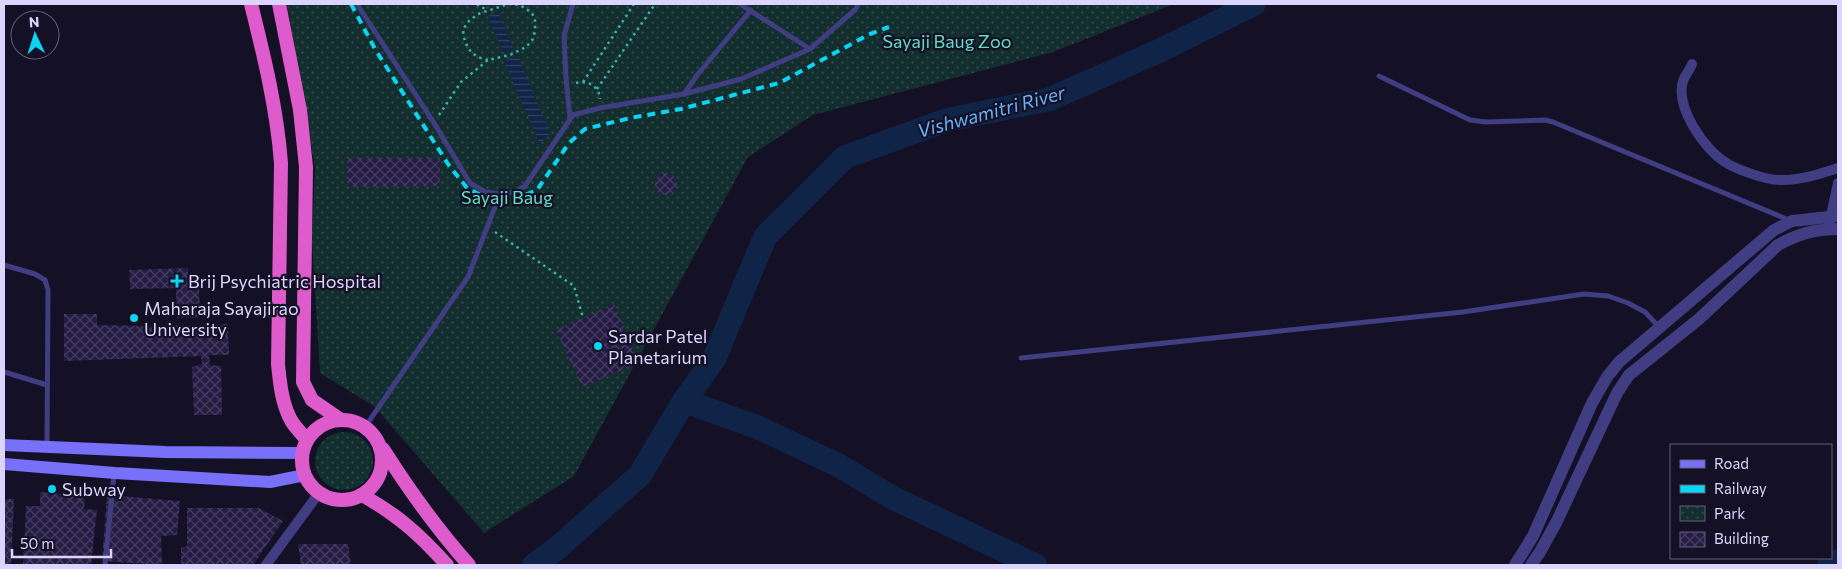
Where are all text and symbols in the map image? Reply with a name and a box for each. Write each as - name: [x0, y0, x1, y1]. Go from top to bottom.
- north arrow: [10, 10, 60, 60]
- text: N: [28, 13, 40, 30]
- park label: Sayaji Baug Zoo: [883, 30, 1011, 52]
- water label: Vishwamitri River: [915, 80, 1069, 142]
- park label: Sayaji Baug: [461, 186, 553, 208]
- place label: Brij Psychiatric Hospital: [188, 270, 381, 292]
- marker: Brij Psychiatric Hospital: [170, 274, 184, 288]
- place label: Maharaja Sayajirao University: [144, 297, 299, 340]
- marker: Maharaja Sayajirao University: [128, 312, 140, 324]
- place label: Sardar Patel Planetarium: [608, 325, 707, 368]
- marker: Sardar Patel Planetarium: [592, 340, 604, 352]
- legend: [1670, 444, 1832, 559]
- text: Road: [1714, 454, 1749, 472]
- place label: Subway: [62, 478, 126, 500]
- text: Railway: [1714, 479, 1767, 497]
- marker: Subway: [46, 483, 58, 495]
- text: Park: [1714, 504, 1745, 522]
- scale bar: [12, 526, 111, 558]
- text: Building: [1714, 529, 1769, 547]
- text: 50 m: [20, 534, 54, 552]

